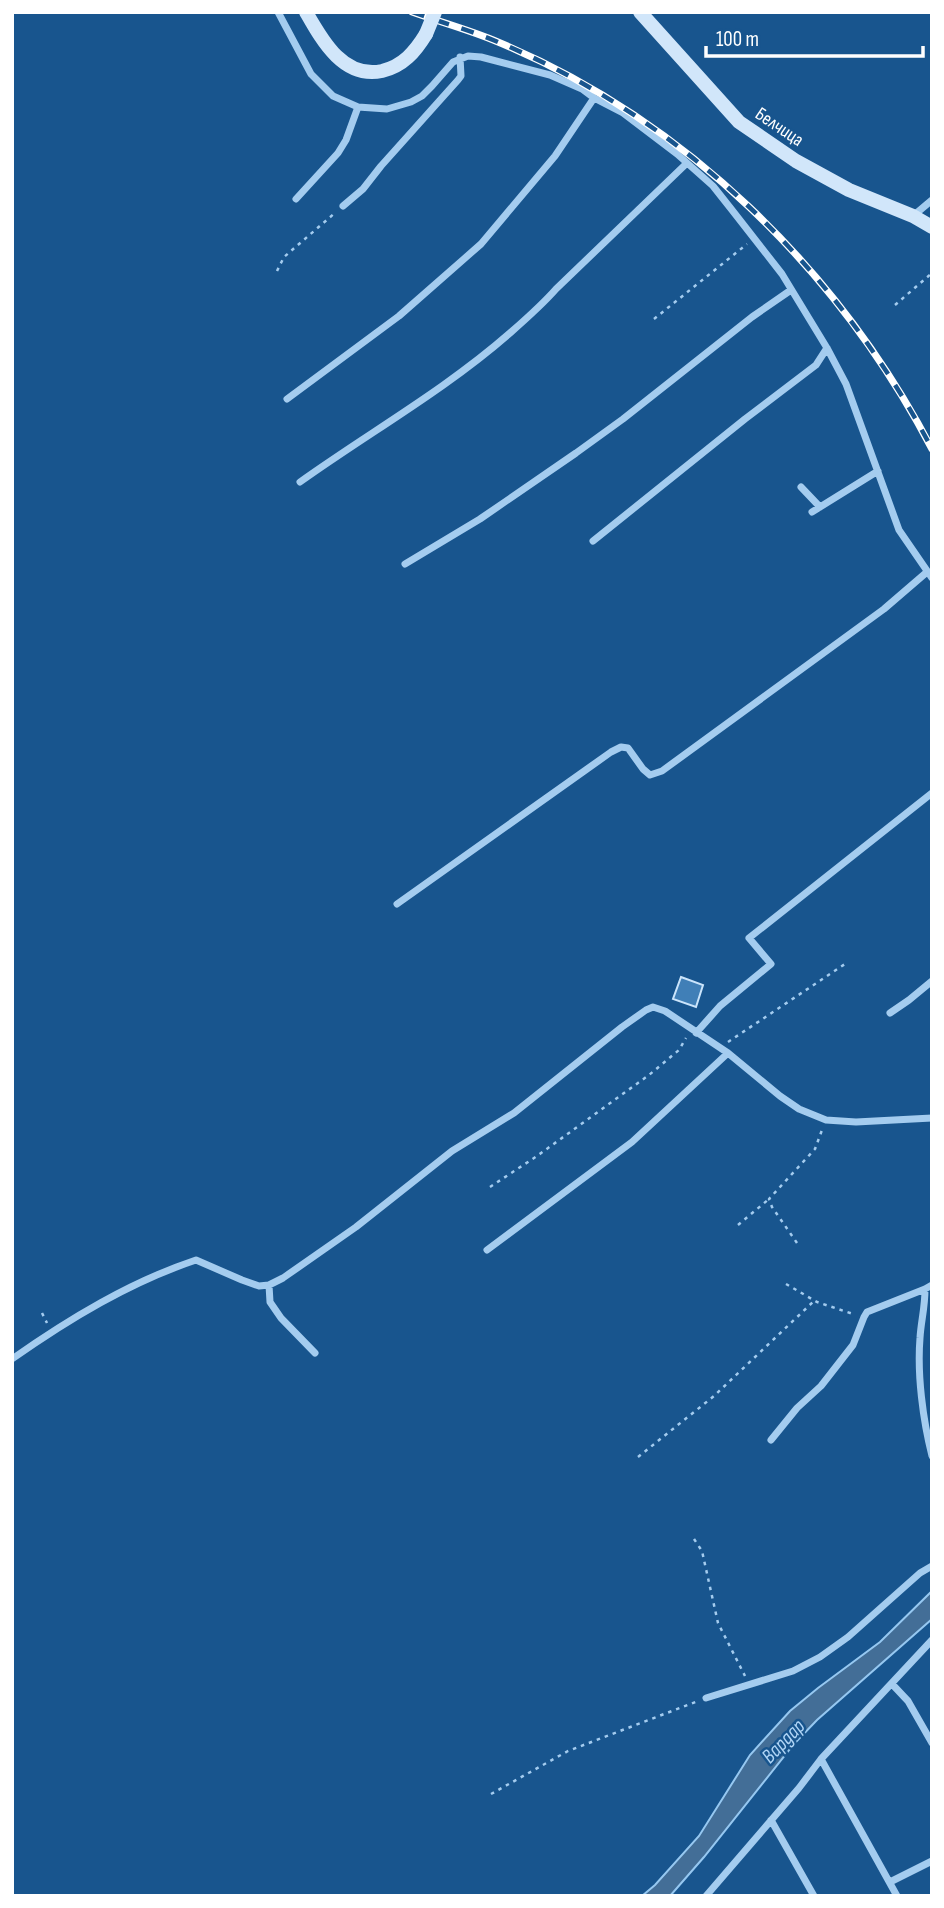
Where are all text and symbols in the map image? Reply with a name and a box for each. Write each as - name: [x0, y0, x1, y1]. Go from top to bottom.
- scale bar: [706, 14, 923, 58]
- text: 100 m: [716, 27, 759, 52]
- street label: Белчица: [751, 103, 808, 152]
- water label: Вардар: [756, 1714, 811, 1769]

